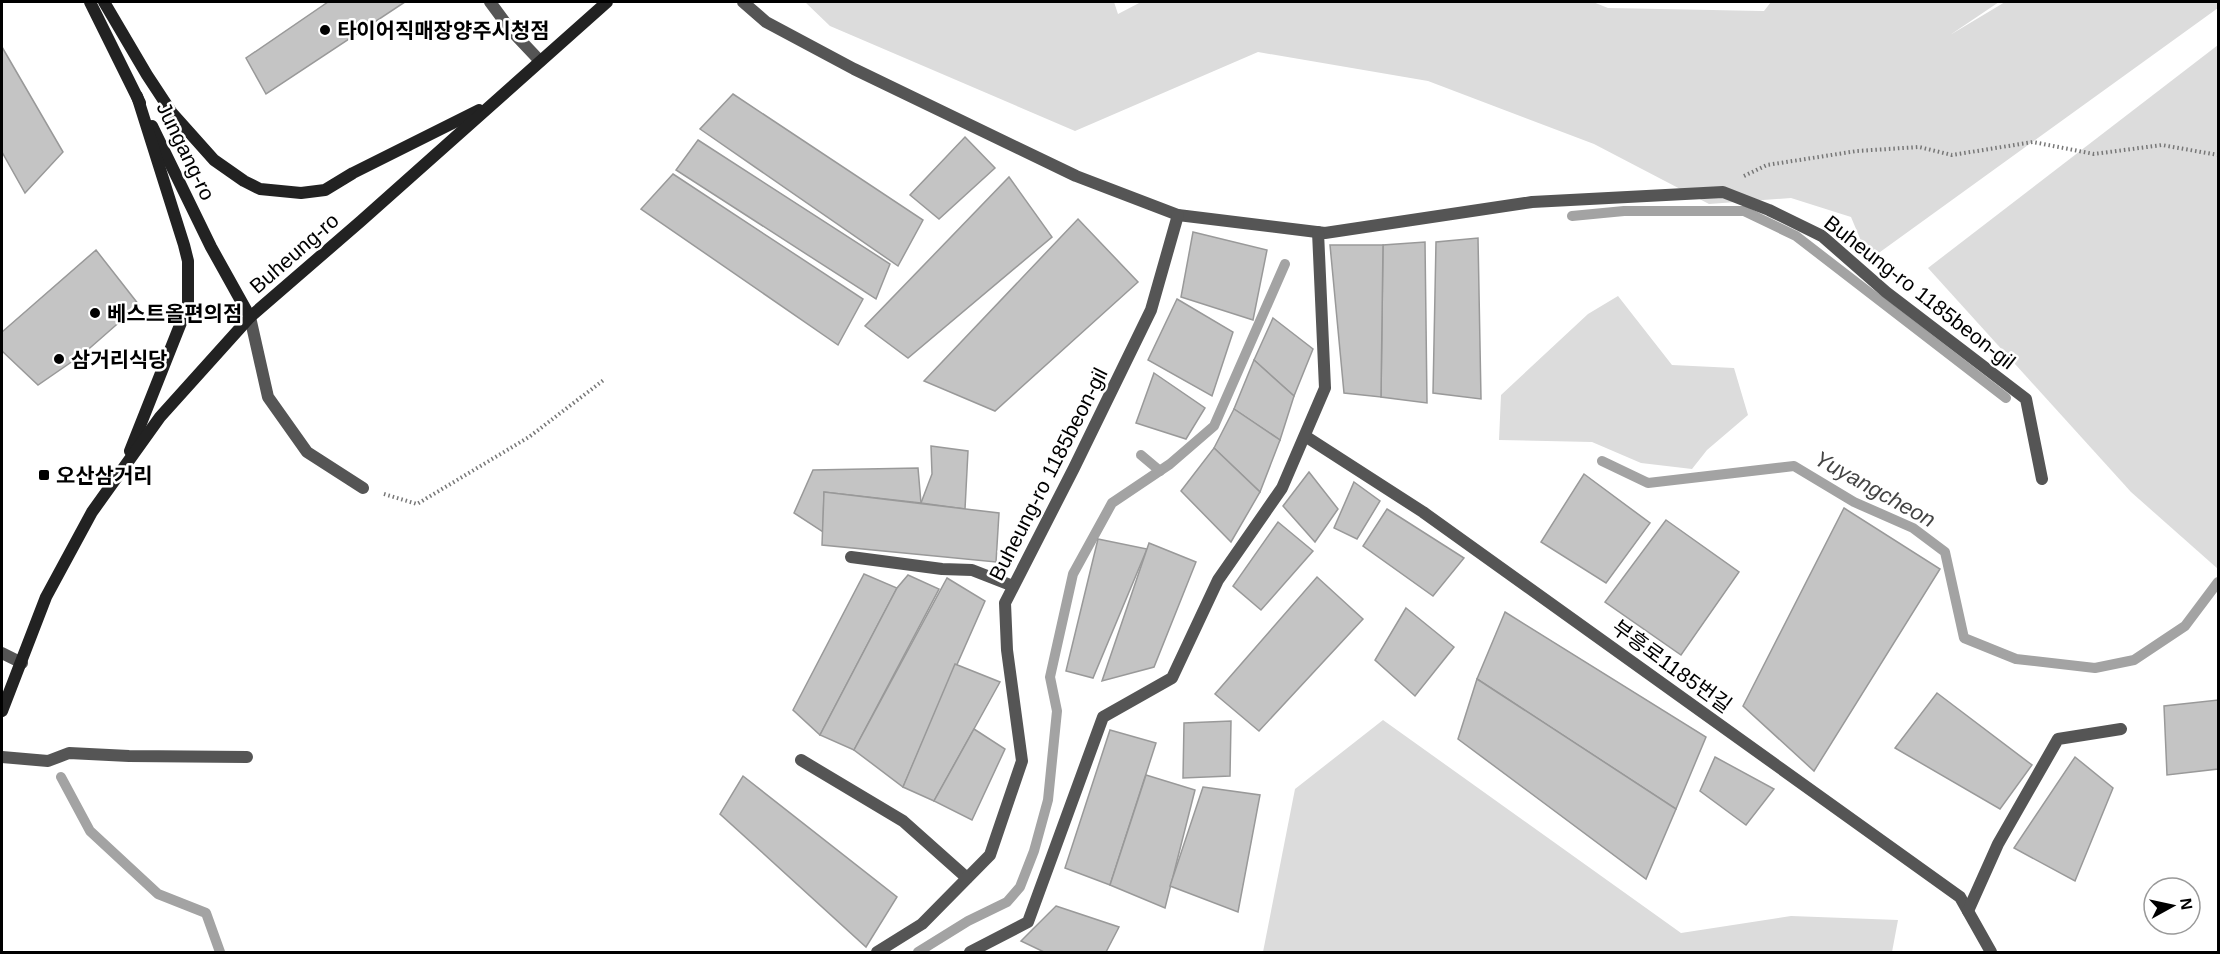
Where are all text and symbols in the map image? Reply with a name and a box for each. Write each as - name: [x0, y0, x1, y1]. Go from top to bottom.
- place label: 타이어직매장양주시청점: [337, 19, 550, 42]
- marker: 타이어직매장양주시청점: [318, 23, 332, 37]
- street label: Jungang-ro: [152, 98, 220, 204]
- street label: Buheung-ro: [245, 208, 343, 298]
- street label: Buheung-ro 1185beon-gil: [1820, 210, 2020, 374]
- place label: 베스트올편의점: [107, 302, 242, 325]
- marker: 베스트올편의점: [88, 306, 102, 320]
- place label: 삼거리식당: [71, 348, 168, 371]
- marker: 삼거리식당: [52, 352, 66, 366]
- street label: Buheung-ro 1185beon-gil: [984, 364, 1112, 584]
- water label: Yuyangcheon: [1810, 446, 1940, 532]
- place label: 오산삼거리: [56, 464, 153, 487]
- marker: 오산삼거리: [37, 468, 51, 482]
- street label: 부흥로1185번길: [1608, 615, 1736, 717]
- north arrow: [2142, 876, 2202, 936]
- text: N: [2177, 897, 2196, 911]

